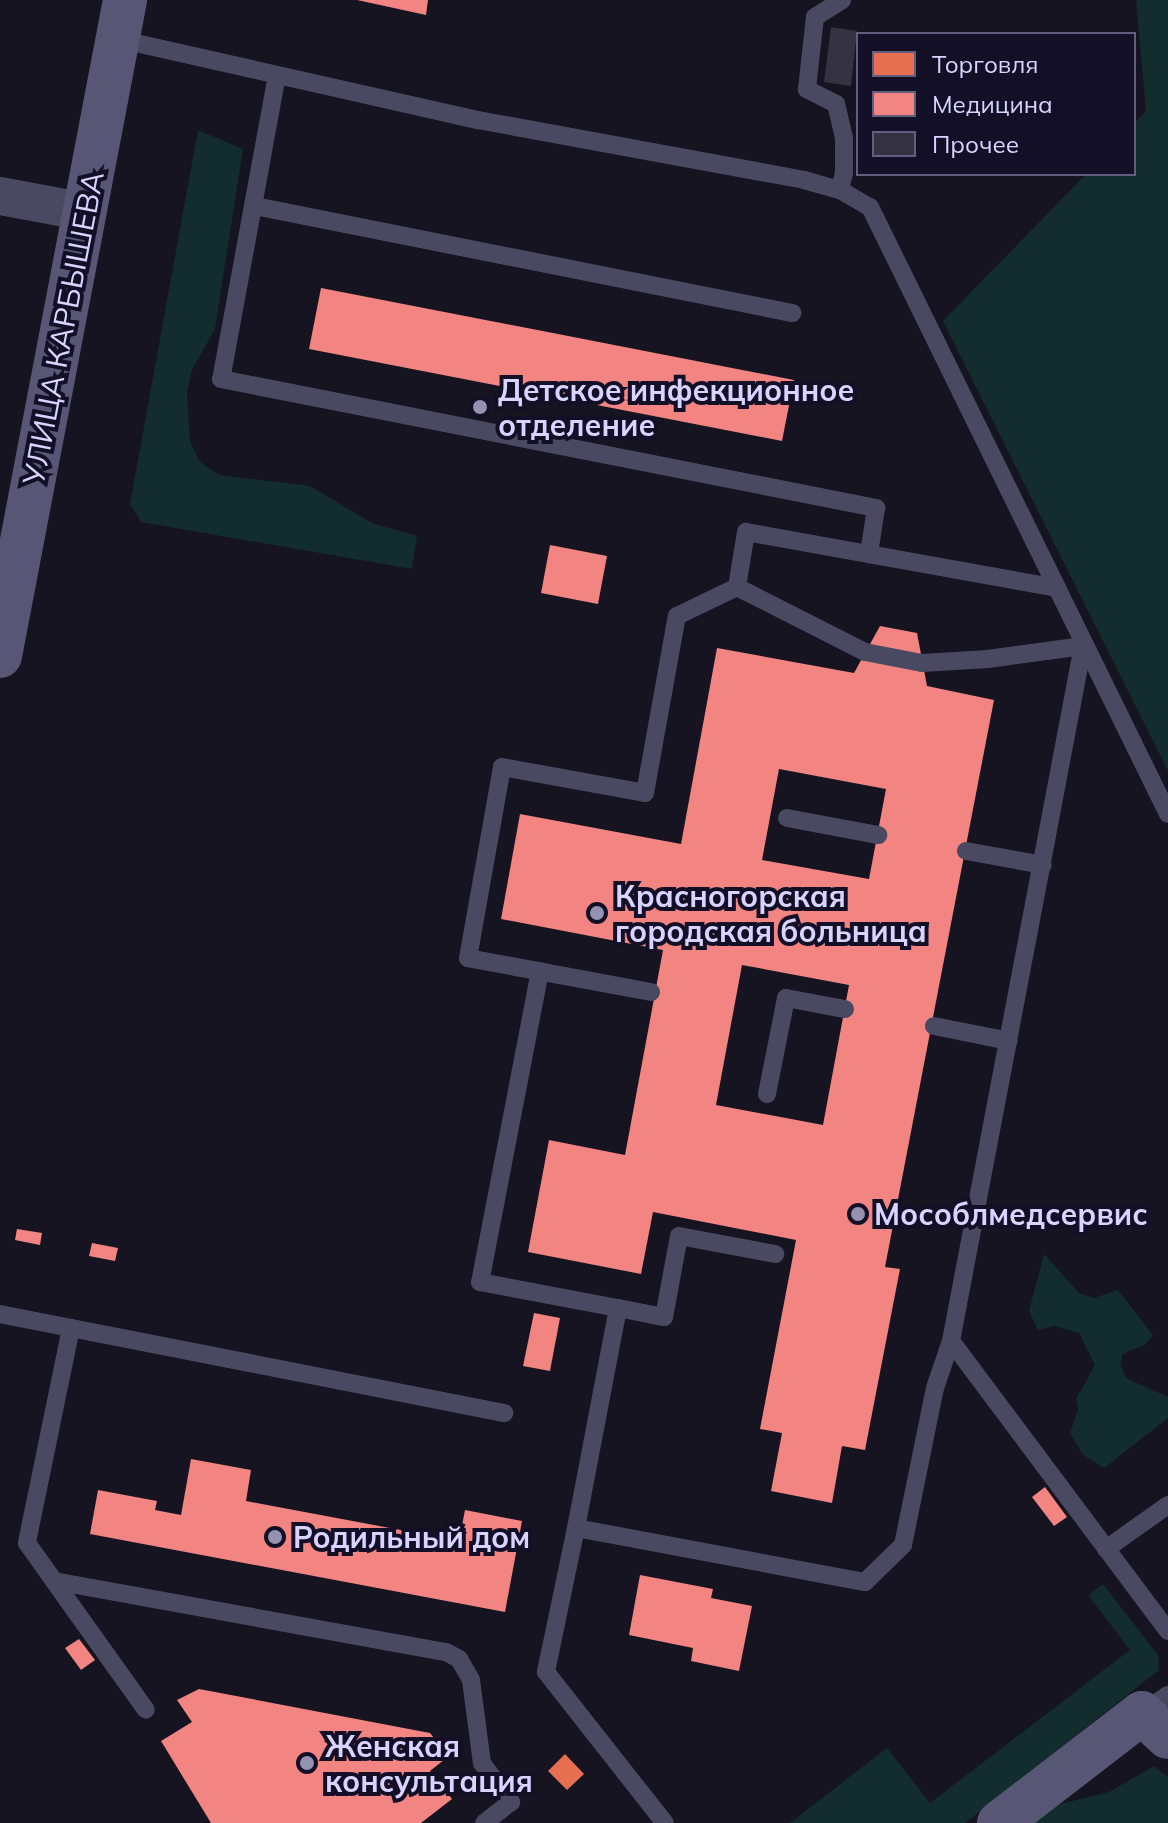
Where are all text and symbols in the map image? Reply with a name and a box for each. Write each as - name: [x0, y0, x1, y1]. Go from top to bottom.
- legend: [856, 32, 1136, 176]
- text: Торговля: [932, 49, 1039, 79]
- text: Медицина: [932, 89, 1053, 119]
- text: Прочее: [932, 129, 1019, 159]
- street label: УЛИЦА КАРБЫШЕВА: [15, 168, 111, 488]
- place label: Детское инфекционное отделение: [498, 372, 854, 442]
- marker: Детское инфекционное отделение: [469, 396, 491, 418]
- place label: Красногорская городская больница: [615, 878, 927, 948]
- marker: Красногорская городская больница: [586, 902, 608, 924]
- place label: Мособлмедсервис: [874, 1196, 1148, 1232]
- marker: Мособлмедсервис: [849, 1205, 867, 1223]
- place label: Родильный дом: [293, 1519, 530, 1555]
- marker: Родильный дом: [264, 1526, 286, 1548]
- place label: Женская консультация: [325, 1728, 533, 1798]
- marker: Женская консультация: [296, 1752, 318, 1774]

